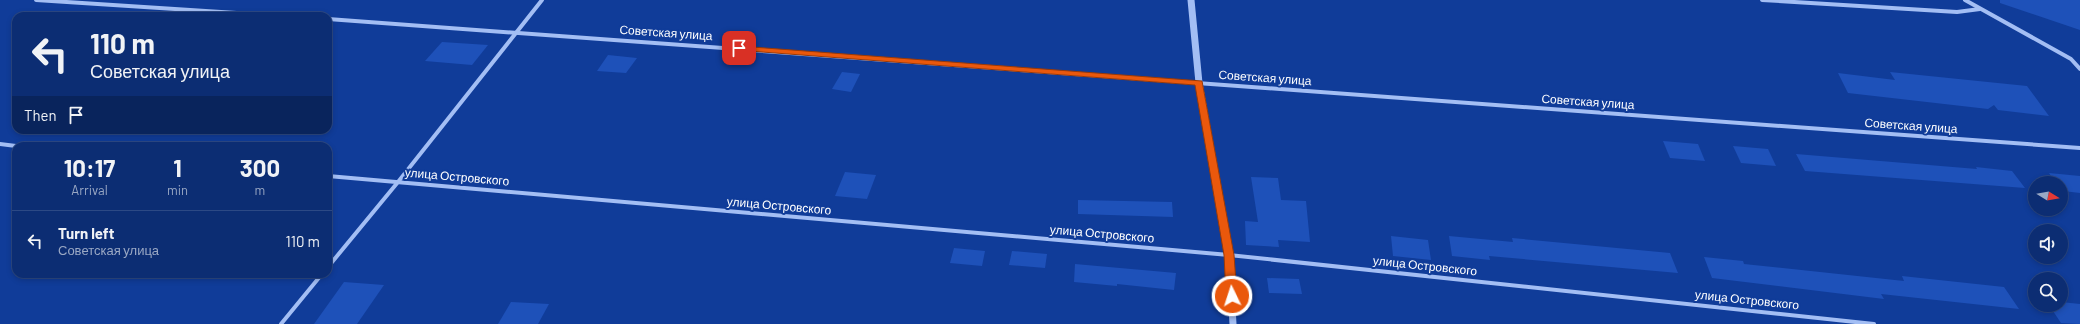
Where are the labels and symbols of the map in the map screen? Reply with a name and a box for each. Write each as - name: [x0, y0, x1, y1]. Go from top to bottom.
- street label: Советская улица: [619, 22, 713, 43]
- pin: [722, 31, 756, 65]
- street label: Советская улица: [1218, 67, 1312, 88]
- street label: Советская улица: [1541, 91, 1635, 112]
- street label: Советская улица: [1864, 115, 1958, 136]
- street label: улица Островского: [404, 164, 510, 189]
- north arrow: [2028, 176, 2068, 216]
- street label: улица Островского: [726, 193, 832, 218]
- street label: улица Островского: [1049, 221, 1155, 246]
- street label: улица Островского: [1372, 253, 1478, 278]
- position arrow: [1211, 275, 1253, 317]
- street label: улица Островского: [1694, 287, 1800, 312]

